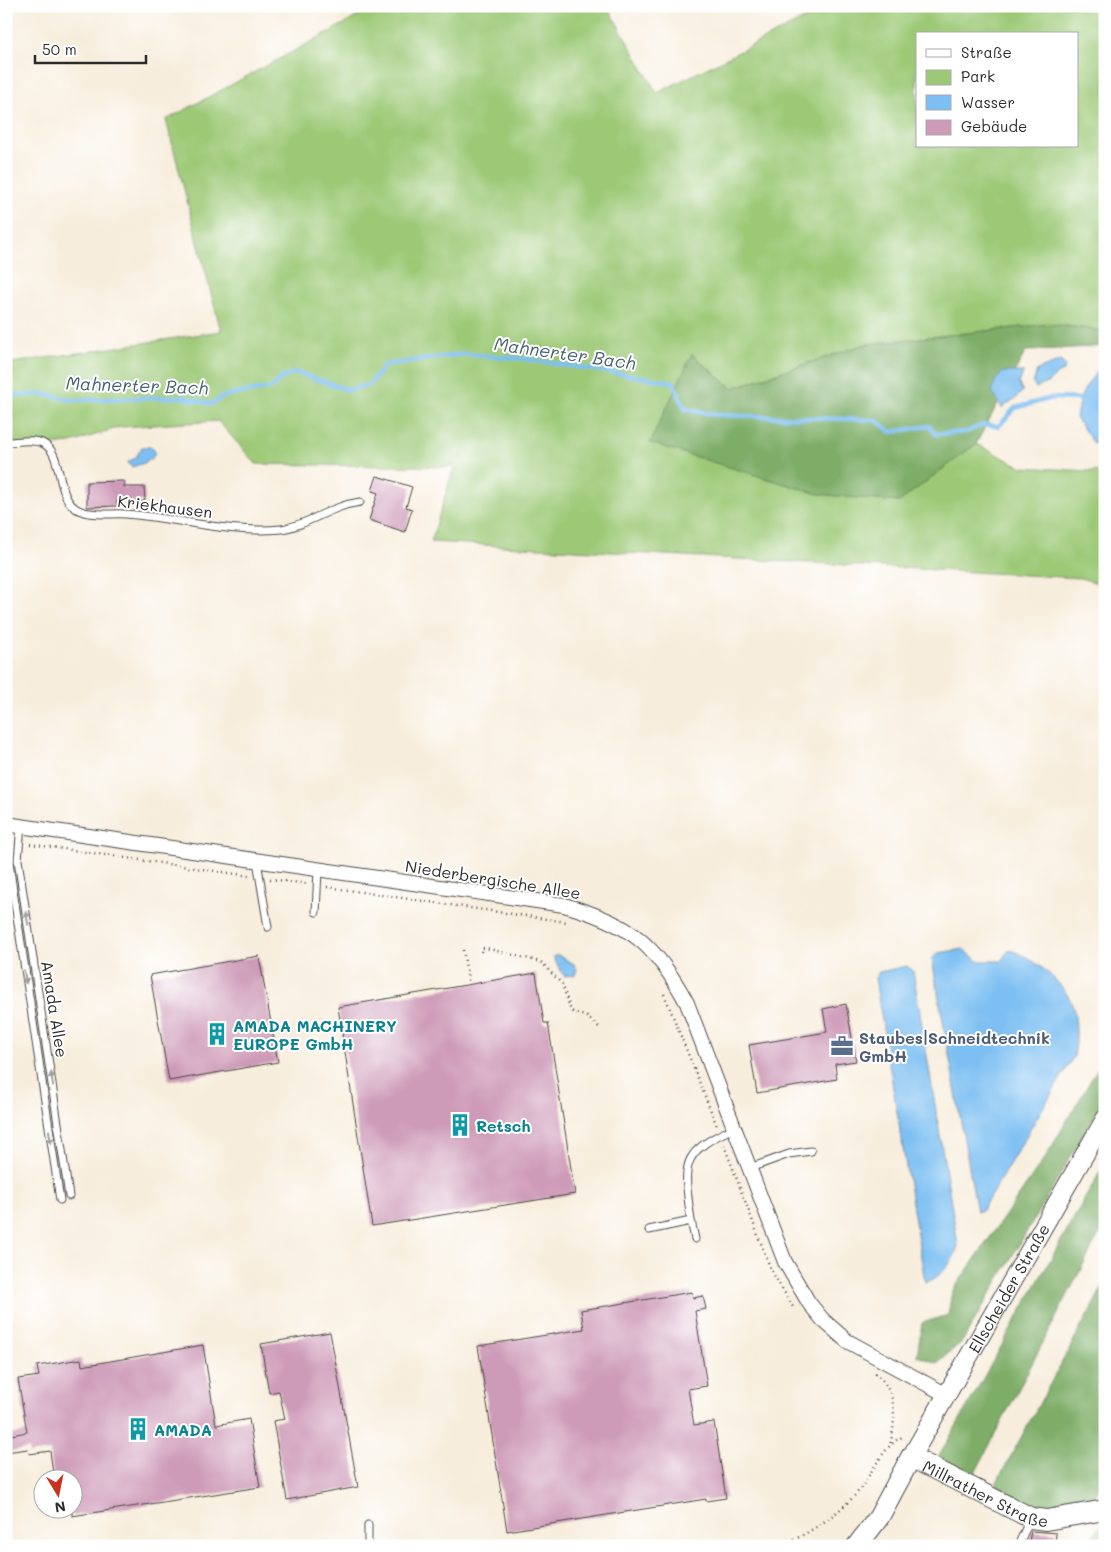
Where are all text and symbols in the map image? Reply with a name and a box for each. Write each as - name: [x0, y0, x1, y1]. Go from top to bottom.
- scale bar: [35, 32, 146, 64]
- legend: [916, 32, 1078, 148]
- text: 50 m: [42, 39, 77, 59]
- text: Straße: [961, 42, 1012, 62]
- text: Park: [961, 66, 995, 86]
- text: Wasser: [961, 92, 1015, 112]
- text: Gebäude: [961, 116, 1027, 136]
- water label: Mahnerter Bach: [493, 331, 637, 375]
- water label: Mahnerter Bach: [65, 371, 209, 399]
- street label: Kriekhausen: [116, 490, 214, 522]
- street label: Niederbergische Allee: [404, 855, 582, 903]
- one-way arrow: [23, 910, 31, 926]
- street label: Amada Allee: [37, 959, 73, 1059]
- one-way arrow: [21, 969, 29, 985]
- place label: AMADA MACHINERY EUROPE GmbH: [233, 1015, 397, 1054]
- building icon: AMADA MACHINERY EUROPE GmbH: [204, 1021, 230, 1047]
- place label: Staubes|Schneidtechnik GmbH: [859, 1027, 1050, 1066]
- office icon: Staubes|Schneidtechnik GmbH: [829, 1033, 855, 1059]
- one-way arrow: [48, 1071, 56, 1087]
- building icon: Retsch: [447, 1112, 473, 1138]
- place label: Retsch: [476, 1115, 531, 1136]
- one-way arrow: [46, 1129, 54, 1145]
- street label: Ellscheider Straße: [963, 1219, 1053, 1356]
- building icon: AMADA: [125, 1416, 151, 1442]
- place label: AMADA: [154, 1419, 212, 1440]
- street label: Millrather Straße: [920, 1454, 1050, 1531]
- north arrow: [32, 1470, 82, 1520]
- text: N: [53, 1497, 67, 1518]

